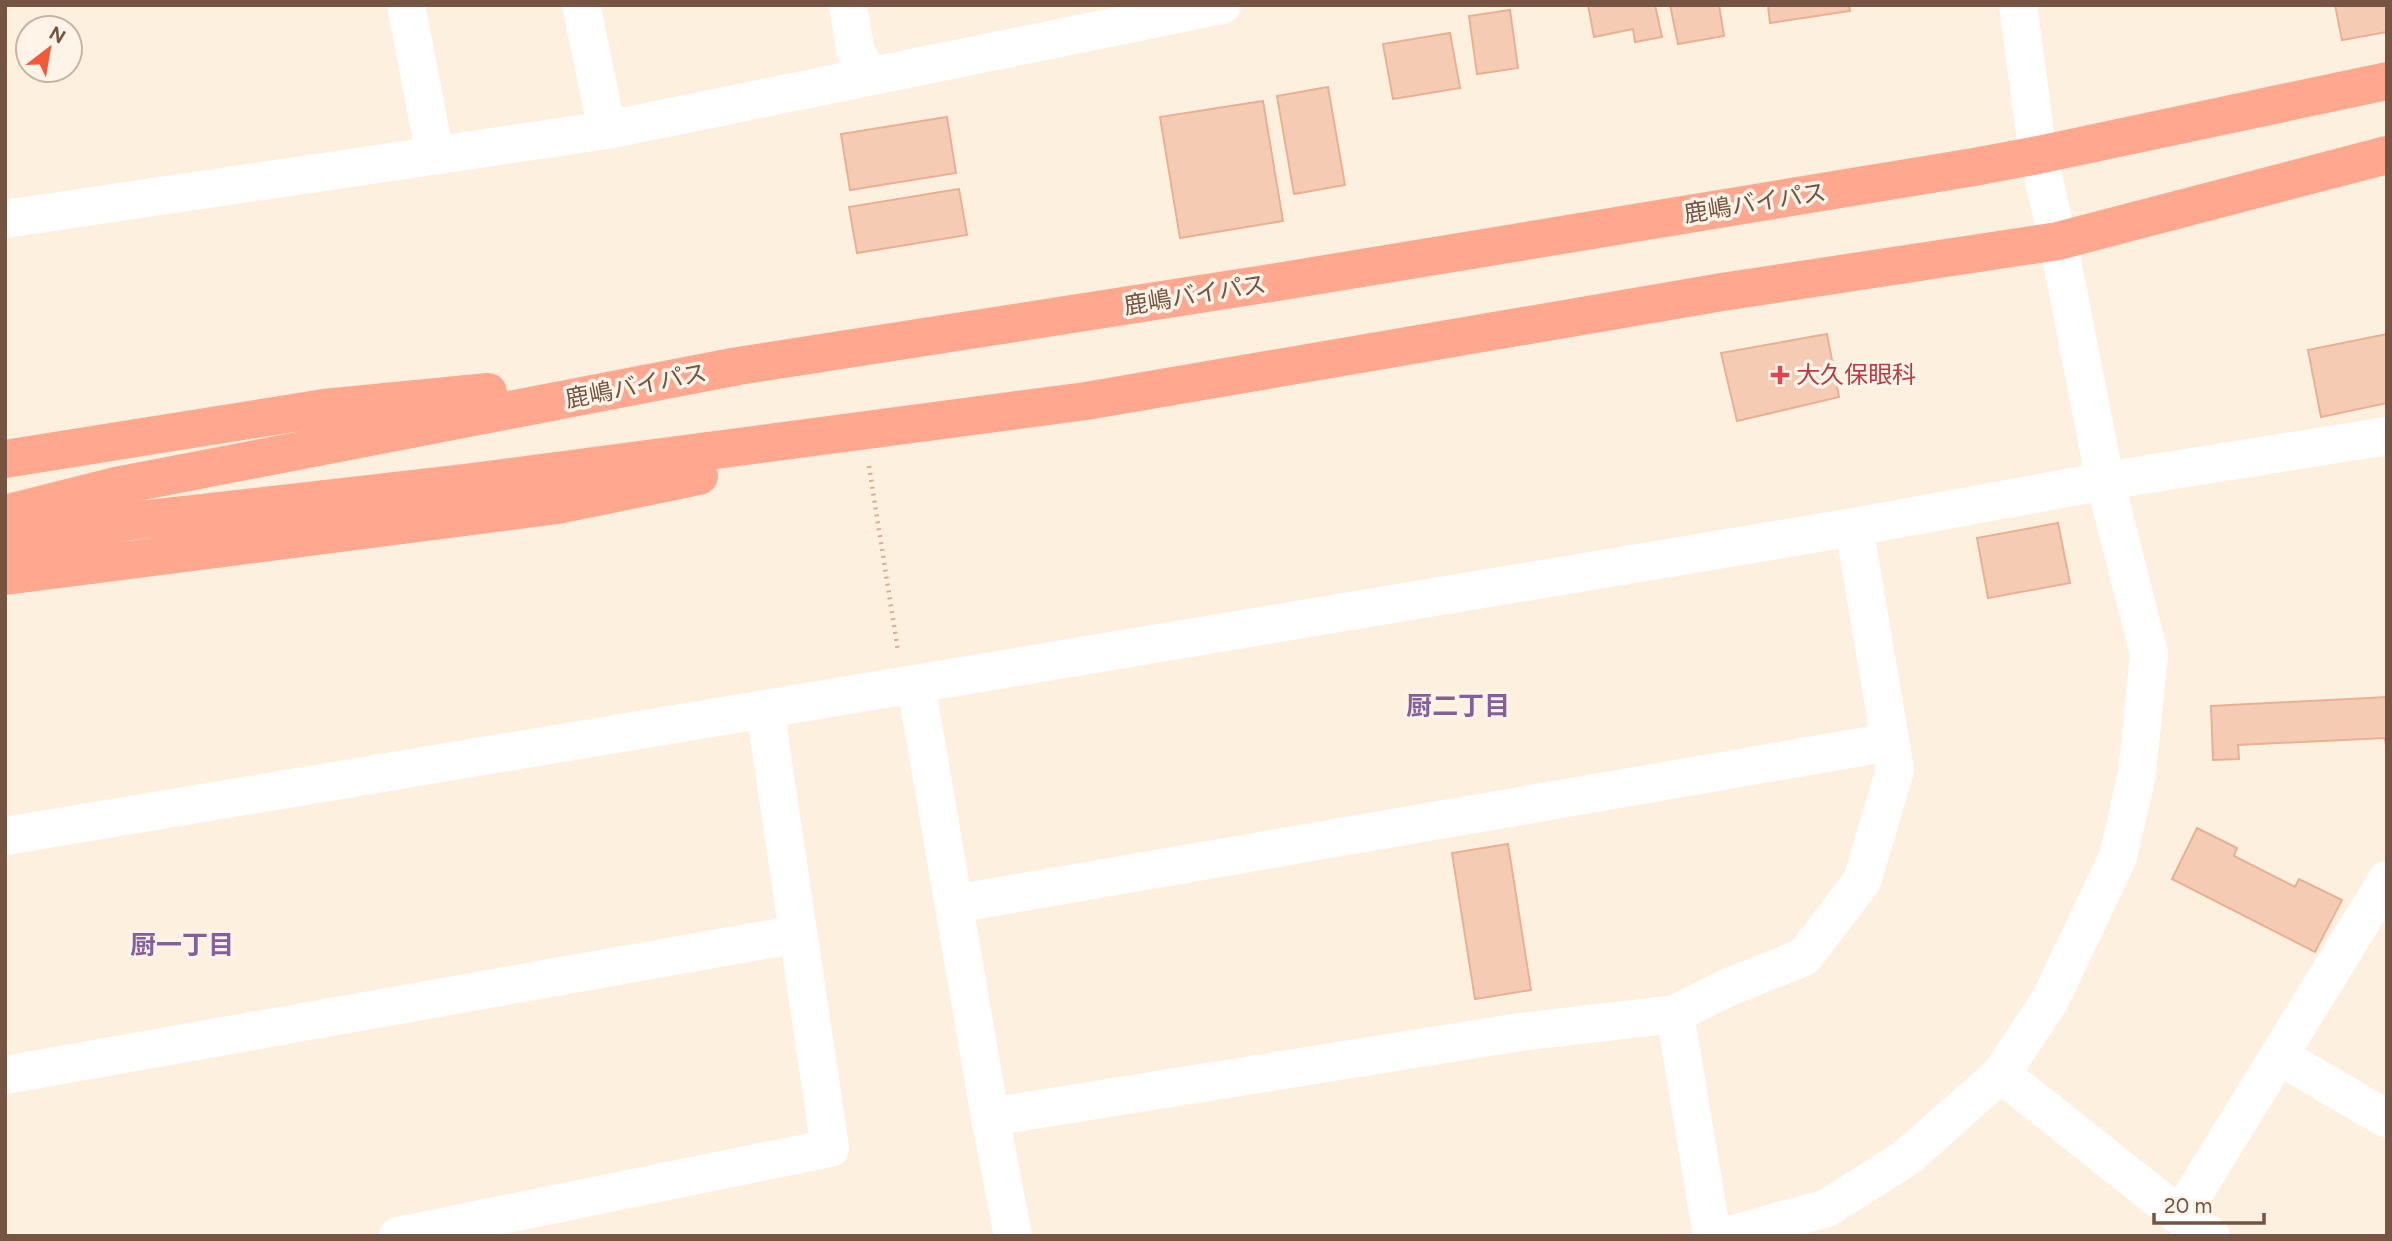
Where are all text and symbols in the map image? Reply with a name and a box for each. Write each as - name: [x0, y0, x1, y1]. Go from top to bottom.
- north arrow: [14, 14, 84, 84]
- text: N: [45, 21, 70, 48]
- street label: 鹿嶋バイパス: [1682, 177, 1828, 228]
- street label: 鹿嶋バイパス: [1122, 269, 1268, 320]
- street label: 鹿嶋バイパス: [563, 358, 709, 413]
- place label: 大久保眼科: [1796, 360, 1916, 389]
- marker: 大久保眼科: [1770, 365, 1790, 385]
- district label: 厨二丁目: [1406, 690, 1510, 722]
- district label: 厨一丁目: [130, 929, 234, 961]
- scale bar: [2154, 1182, 2264, 1226]
- text: 20 m: [2164, 1193, 2212, 1218]

